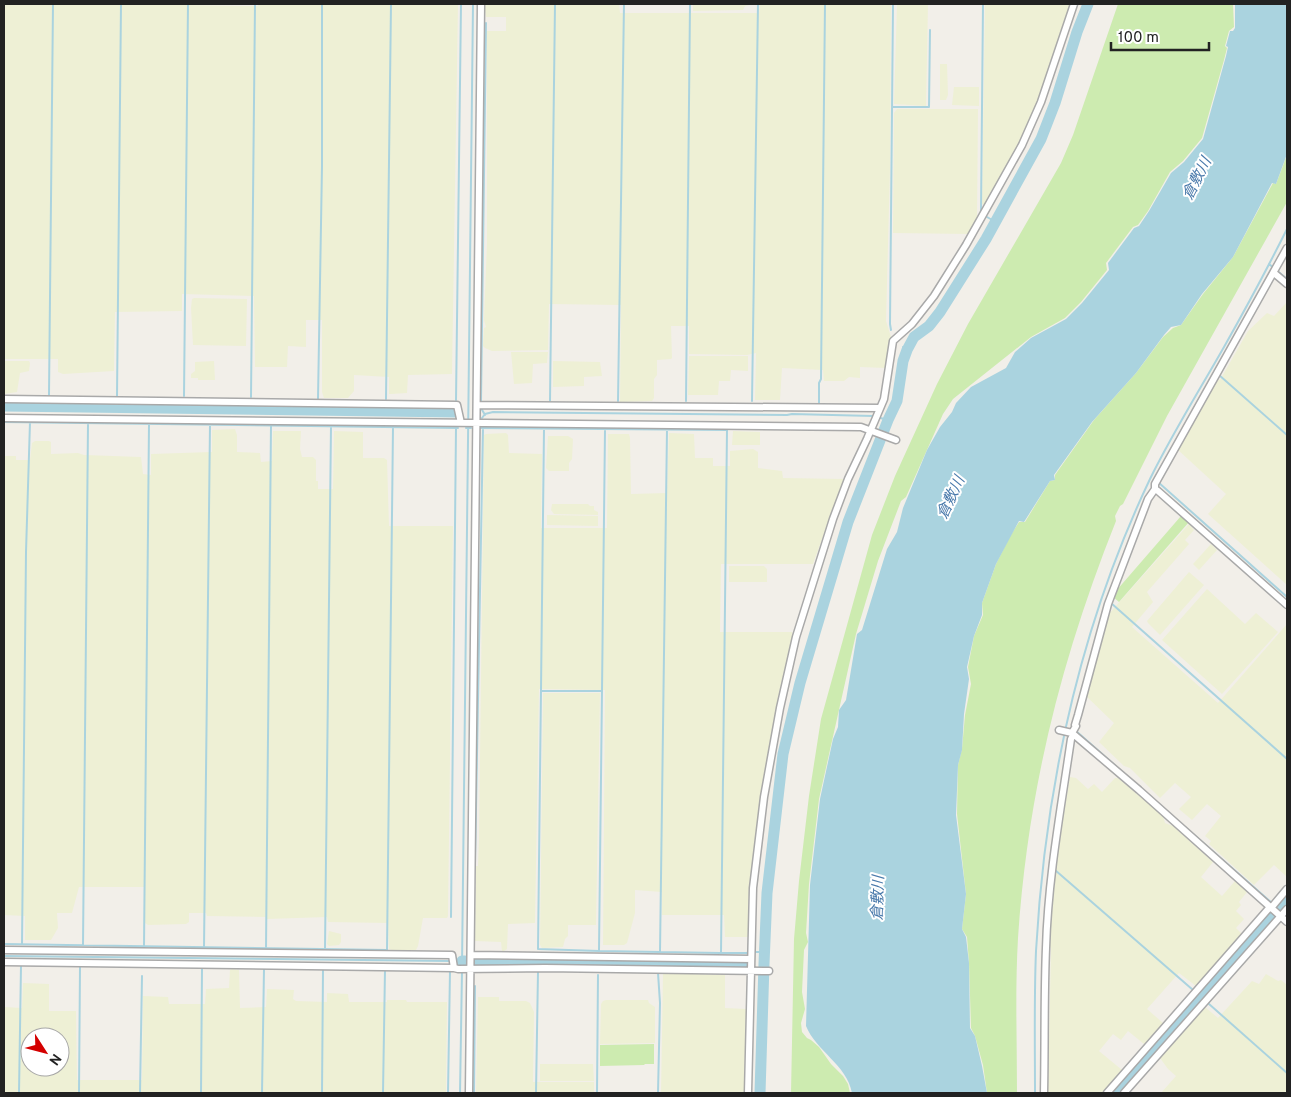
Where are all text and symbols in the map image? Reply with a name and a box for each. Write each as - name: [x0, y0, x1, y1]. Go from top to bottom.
- scale bar: [1111, 20, 1208, 52]
- text: 100 m: [1118, 29, 1159, 48]
- water label: 倉敷川: [1179, 153, 1218, 203]
- water label: 倉敷川: [934, 472, 971, 522]
- water label: 倉敷川: [869, 873, 889, 921]
- north arrow: [20, 1027, 70, 1077]
- text: N: [44, 1050, 64, 1068]

